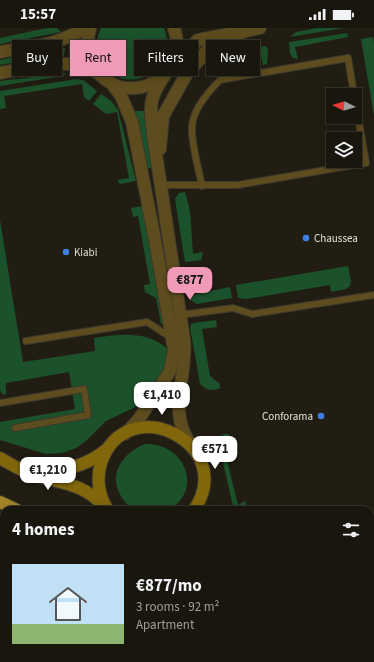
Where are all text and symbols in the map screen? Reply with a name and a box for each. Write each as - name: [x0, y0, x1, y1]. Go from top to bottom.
- text: 15:57: [20, 4, 56, 25]
- chip: Buy: [12, 40, 62, 76]
- chip: Rent: [70, 40, 126, 76]
- chip: Filters: [134, 40, 198, 76]
- chip: New: [206, 40, 260, 76]
- north arrow: [326, 88, 362, 124]
- map controls: [326, 88, 362, 168]
- button: layers: [326, 132, 362, 168]
- place label: Chaussea: [314, 231, 358, 246]
- marker: Chaussea: [301, 233, 311, 243]
- place label: Kiabi: [74, 245, 97, 260]
- marker: Kiabi: [61, 247, 71, 257]
- pin: €877: [166, 267, 214, 301]
- text: €877: [176, 271, 204, 289]
- pin: €1,410: [129, 382, 195, 416]
- text: €1,410: [143, 386, 181, 404]
- place label: Conforama: [262, 409, 313, 424]
- marker: Conforama: [316, 411, 326, 421]
- pin: €571: [191, 436, 239, 470]
- text: €571: [201, 440, 229, 458]
- pin: €1,210: [15, 457, 81, 491]
- text: €1,210: [29, 461, 67, 479]
- text: 4 homes: [12, 518, 74, 542]
- icon: filters: [340, 519, 362, 541]
- text: €877/mo: [136, 574, 202, 598]
- icon: home: [44, 580, 92, 628]
- text: 3 rooms · 92 m²: [136, 598, 219, 616]
- text: Apartment: [136, 616, 194, 634]

